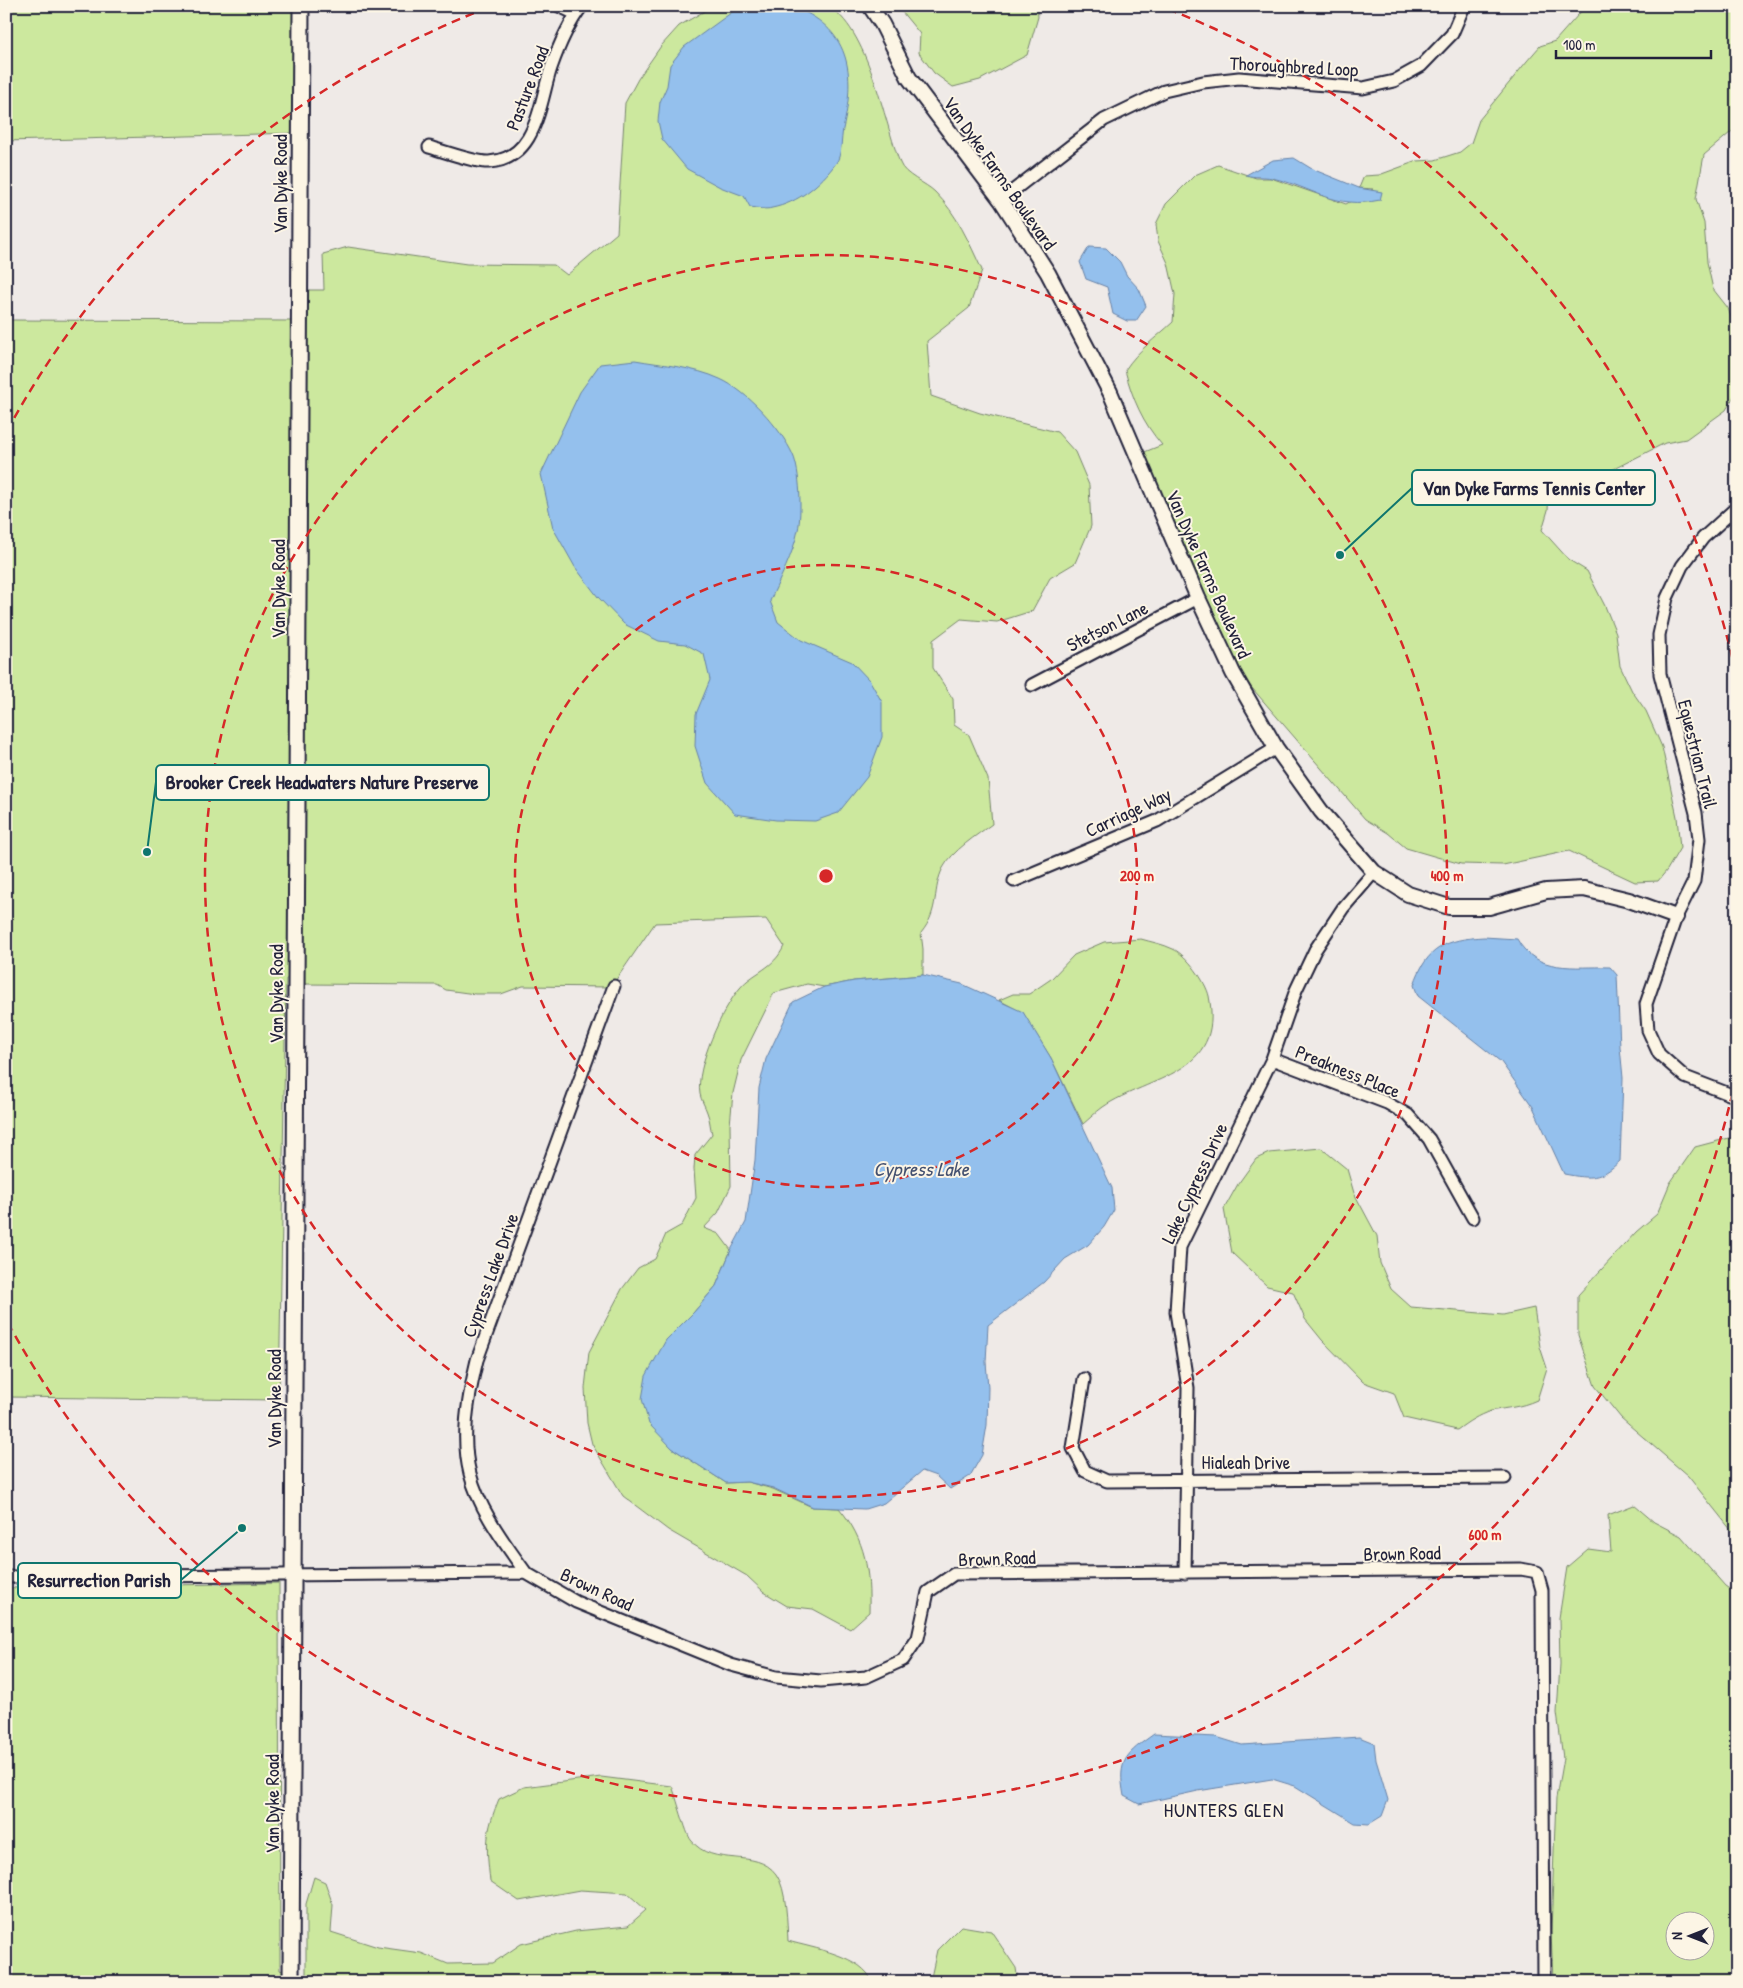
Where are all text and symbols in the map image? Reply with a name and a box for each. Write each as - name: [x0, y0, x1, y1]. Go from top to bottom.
- scale bar: [1556, 28, 1710, 60]
- text: 100 m: [1563, 34, 1596, 55]
- street label: Pasture Road: [499, 42, 555, 134]
- street label: Thoroughbred Loop: [1229, 50, 1359, 82]
- street label: Van Dyke Farms Boulevard: [937, 91, 1063, 255]
- street label: Van Dyke Road: [267, 134, 293, 234]
- callout: Van Dyke Farms Tennis Center: [1412, 470, 1655, 505]
- text: Van Dyke Farms Tennis Center: [1422, 474, 1646, 502]
- street label: Van Dyke Farms Boulevard: [1160, 486, 1258, 663]
- street label: Van Dyke Road: [265, 539, 291, 639]
- street label: Stetson Lane: [1062, 594, 1152, 658]
- street label: Equestrian Trail: [1672, 697, 1724, 812]
- callout: Brooker Creek Headwaters Nature Preserve: [156, 765, 489, 800]
- text: Brooker Creek Headwaters Nature Preserve: [165, 768, 479, 795]
- street label: Carriage Way: [1081, 781, 1175, 843]
- text: 200 m: [1120, 865, 1154, 886]
- text: 400 m: [1431, 865, 1463, 886]
- centre of rings: [817, 867, 835, 885]
- street label: Van Dyke Road: [263, 944, 289, 1044]
- street label: Preakness Place: [1292, 1038, 1405, 1104]
- street label: Lake Cypress Drive: [1155, 1118, 1234, 1248]
- water label: Cypress Lake: [873, 1155, 970, 1183]
- street label: Cypress Lake Drive: [455, 1209, 525, 1341]
- street label: Van Dyke Road: [261, 1349, 287, 1449]
- street label: Hialeah Drive: [1202, 1449, 1291, 1475]
- text: 600 m: [1468, 1524, 1502, 1545]
- street label: Brown Road: [1363, 1539, 1442, 1567]
- street label: Brown Road: [958, 1544, 1037, 1572]
- street label: Brown Road: [556, 1561, 638, 1617]
- callout: Resurrection Parish: [18, 1563, 181, 1598]
- text: Resurrection Parish: [28, 1566, 171, 1593]
- street label: Van Dyke Road: [259, 1754, 285, 1854]
- district label: HUNTERS GLEN: [1164, 1796, 1284, 1823]
- north arrow: [1666, 1910, 1716, 1960]
- text: N: [1667, 1932, 1686, 1940]

